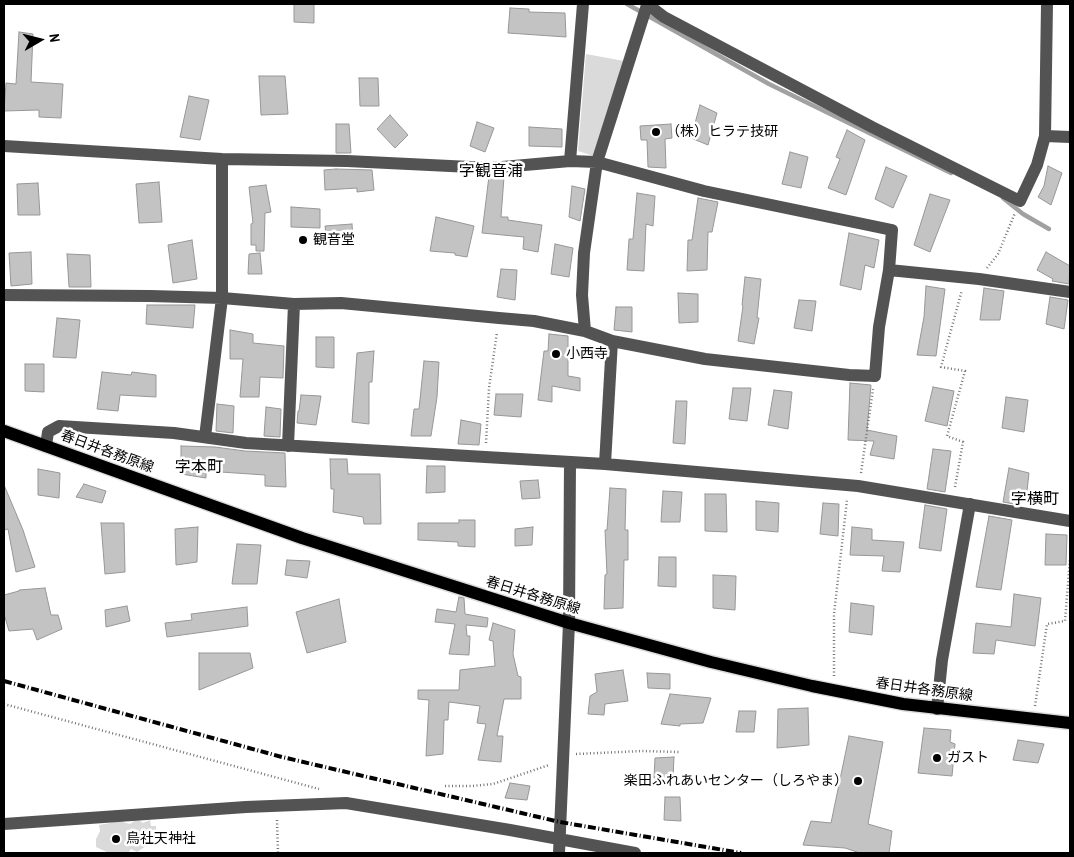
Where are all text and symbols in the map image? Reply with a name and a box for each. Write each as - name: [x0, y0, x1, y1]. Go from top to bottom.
- north arrow: [15, 15, 65, 65]
- text: N: [45, 33, 64, 43]
- place label: （株）ヒラテ技研: [666, 124, 778, 140]
- marker: （株）ヒラテ技研: [650, 126, 662, 138]
- district label: 字観音浦: [459, 162, 523, 182]
- place label: 観音堂: [313, 232, 355, 248]
- marker: 観音堂: [297, 234, 309, 246]
- place label: 小西寺: [566, 346, 608, 362]
- marker: 小西寺: [550, 348, 562, 360]
- street label: 春日井各務原線: [58, 427, 156, 477]
- district label: 字本町: [175, 458, 223, 478]
- district label: 字横町: [1011, 490, 1059, 510]
- street label: 春日井各務原線: [484, 574, 582, 618]
- street label: 春日井各務原線: [874, 675, 974, 705]
- place label: ガスト: [947, 750, 989, 766]
- marker: ガスト: [931, 752, 943, 764]
- place label: 楽田ふれあいセンター（しろやま）: [624, 773, 848, 789]
- marker: 楽田ふれあいセンター（しろやま）: [852, 775, 864, 787]
- place label: 烏社天神社: [126, 831, 196, 847]
- marker: 烏社天神社: [110, 833, 122, 845]

